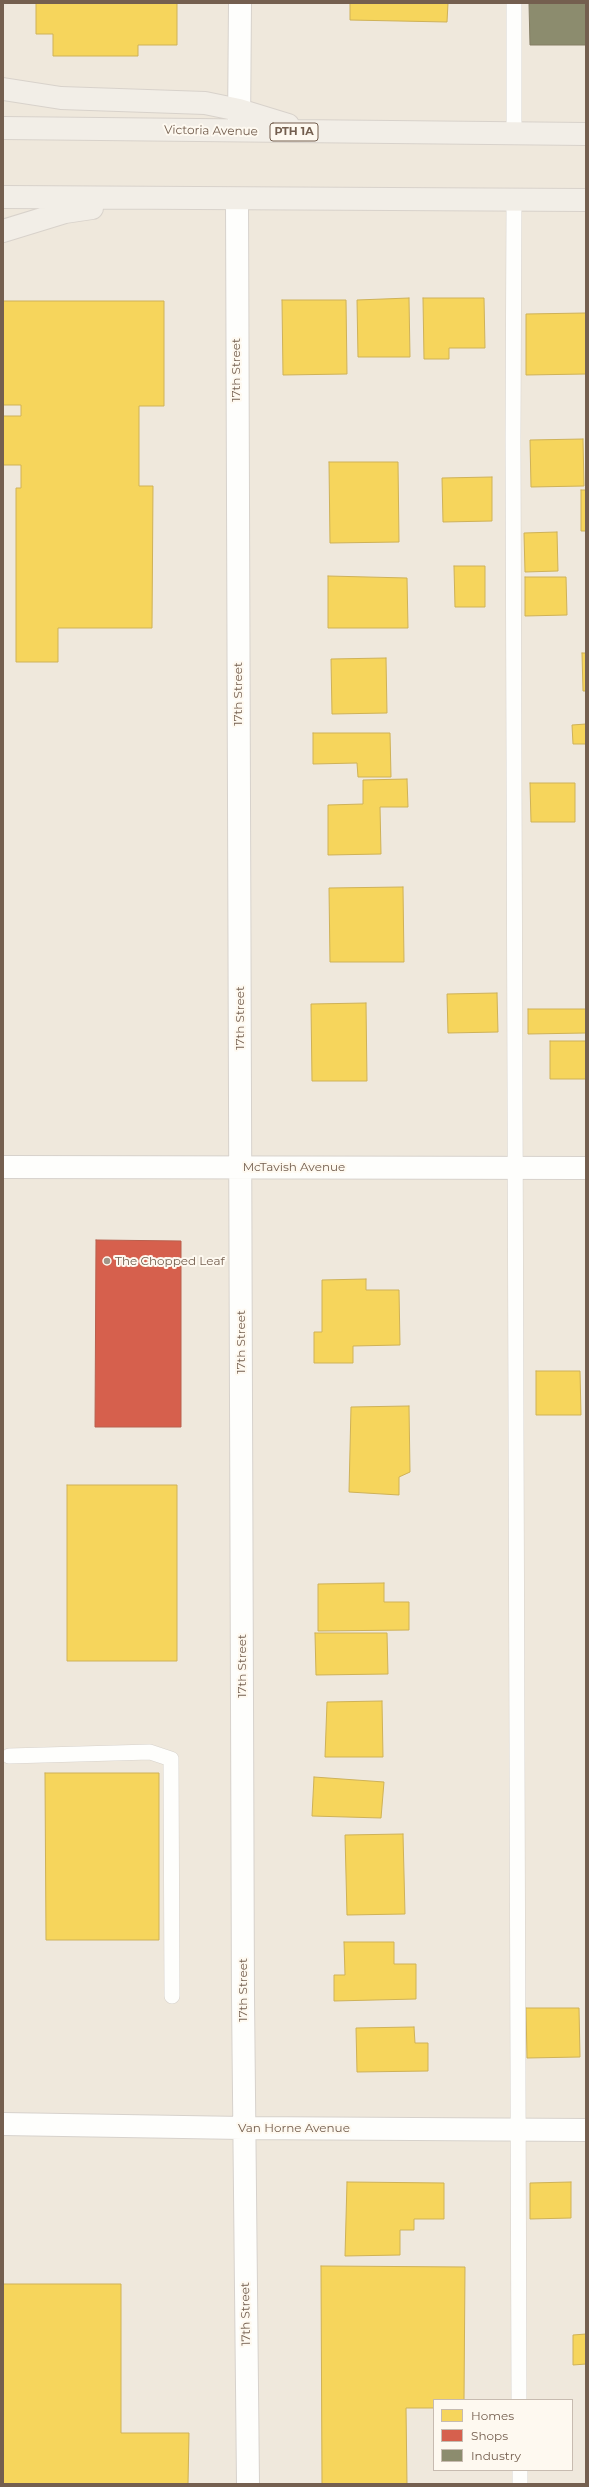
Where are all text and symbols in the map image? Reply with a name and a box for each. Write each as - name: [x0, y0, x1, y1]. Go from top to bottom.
- street label: Victoria Avenue: [164, 123, 258, 139]
- road number: PTH 1A: [270, 123, 318, 141]
- street label: 17th Street: [229, 338, 243, 402]
- street label: 17th Street: [231, 662, 245, 726]
- street label: 17th Street: [233, 986, 247, 1050]
- street label: McTavish Avenue: [243, 1160, 345, 1174]
- place label: The Chopped Leaf: [115, 1254, 225, 1268]
- marker: The Chopped Leaf: [102, 1256, 112, 1266]
- street label: 17th Street: [234, 1310, 248, 1374]
- street label: 17th Street: [235, 1634, 249, 1698]
- street label: 17th Street: [236, 1958, 250, 2022]
- street label: Van Horne Avenue: [238, 2121, 350, 2135]
- street label: 17th Street: [238, 2282, 254, 2346]
- legend: [433, 2399, 573, 2471]
- text: Homes: [471, 2408, 514, 2423]
- text: Shops: [471, 2428, 508, 2443]
- text: Industry: [471, 2448, 521, 2463]

